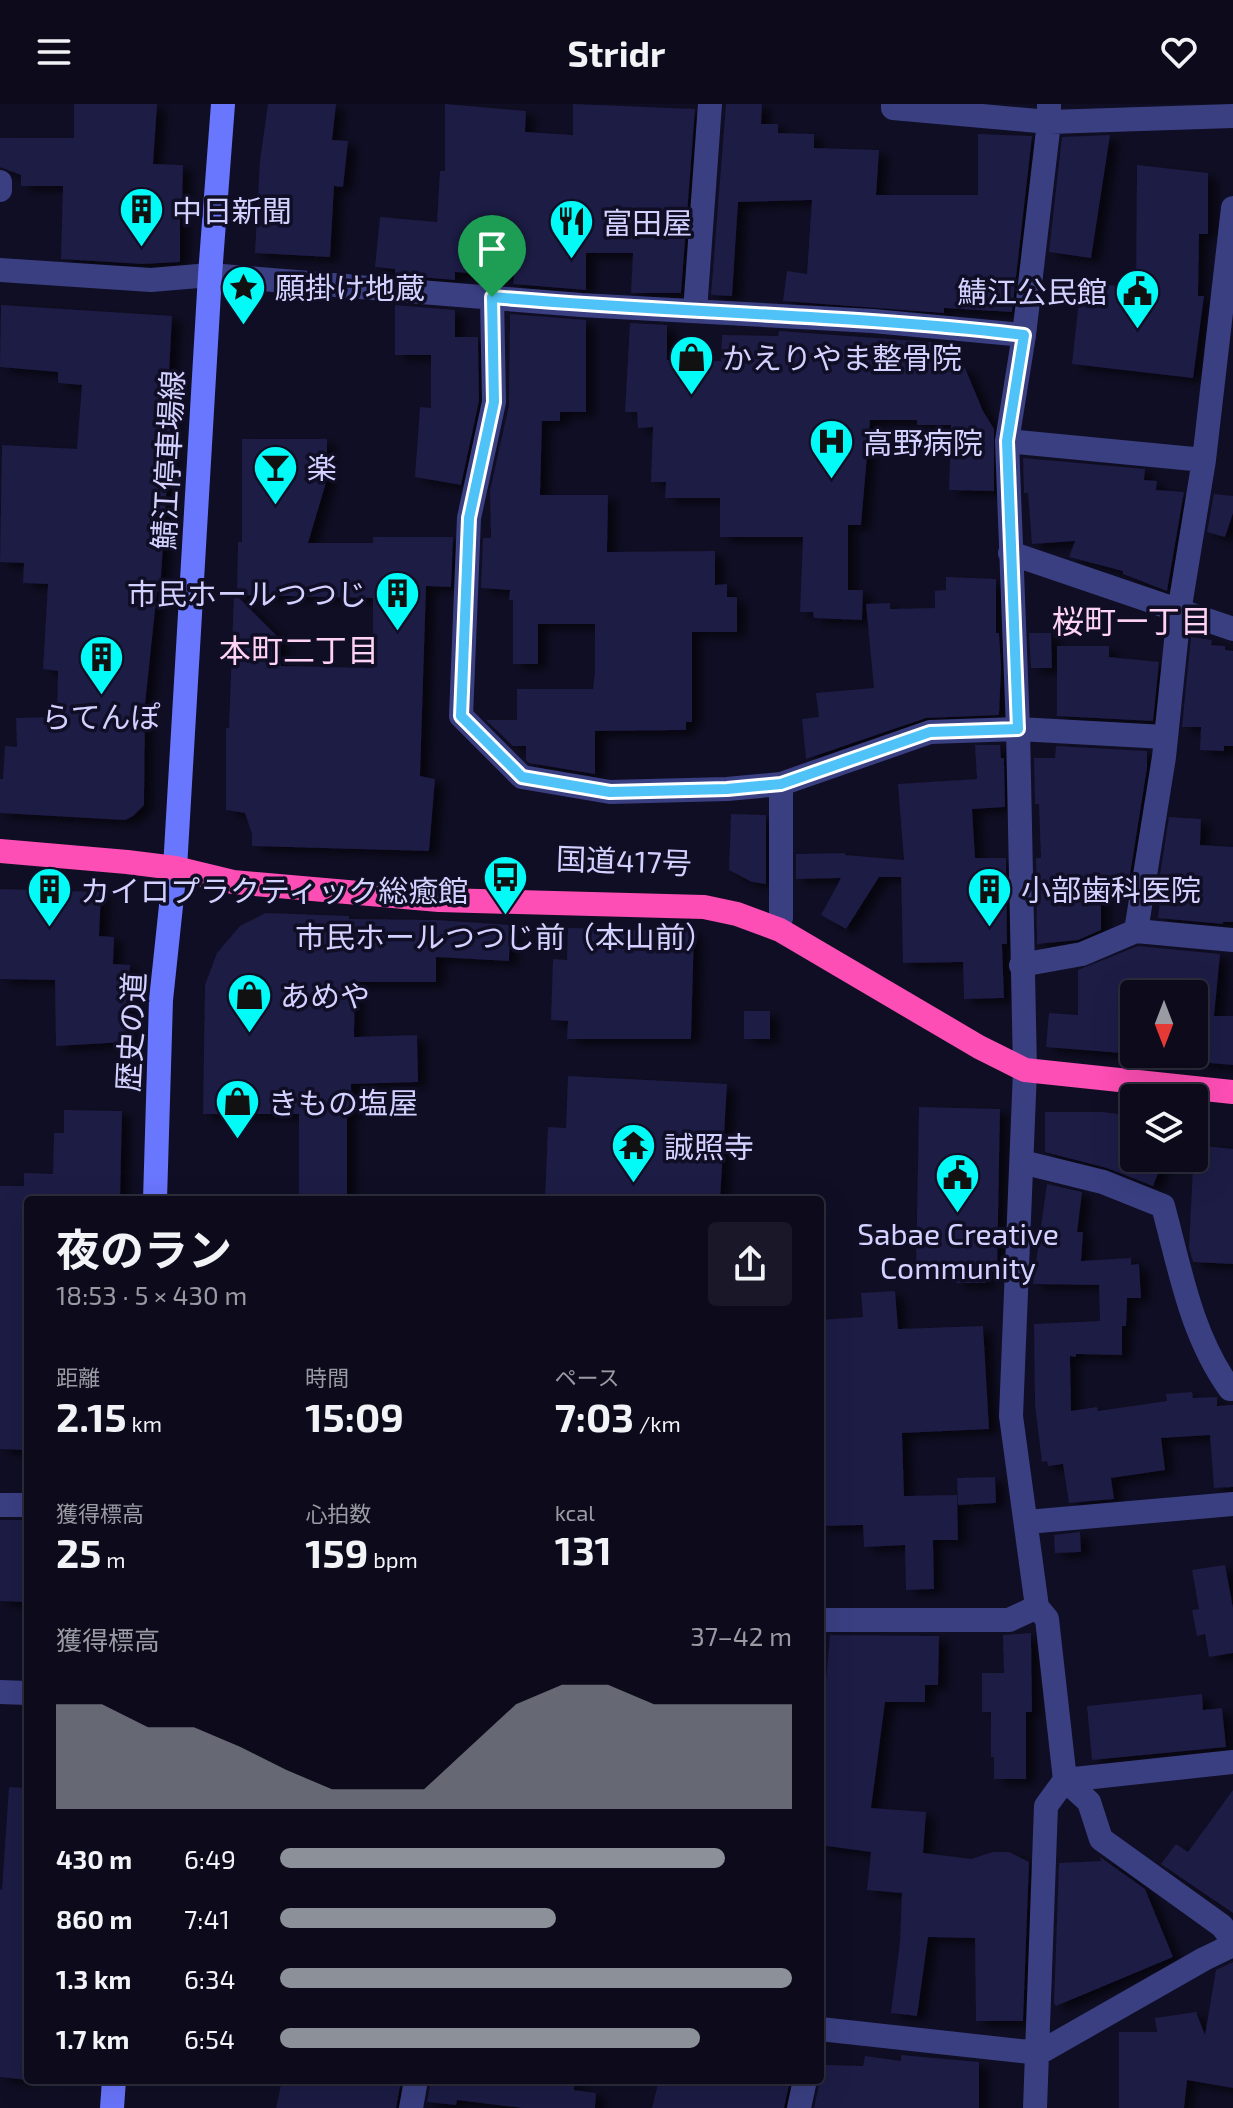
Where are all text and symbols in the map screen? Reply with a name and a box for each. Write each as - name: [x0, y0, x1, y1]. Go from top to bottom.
- icon: menu: [32, 30, 76, 74]
- icon: heart: [1157, 30, 1201, 74]
- text: Stridr: [568, 31, 665, 74]
- building icon: 中日新聞: [117, 186, 165, 249]
- place label: 中日新聞: [172, 192, 292, 228]
- restaurant icon: 富田屋: [547, 198, 595, 261]
- place label: 富田屋: [602, 204, 692, 240]
- pin: [458, 215, 526, 297]
- icon: arrive: [470, 227, 514, 271]
- place icon: 願掛け地蔵: [220, 263, 268, 326]
- public building icon: 鯖江公民館: [1114, 267, 1162, 330]
- place label: 願掛け地蔵: [275, 269, 425, 305]
- place label: 鯖江公民館: [957, 273, 1107, 309]
- shop icon: かえりやま整骨院: [667, 333, 715, 396]
- place label: かえりやま整骨院: [722, 339, 962, 375]
- street label: 鯖江停車場線: [144, 369, 190, 551]
- hospital icon: 高野病院: [808, 418, 856, 481]
- place label: 高野病院: [863, 424, 983, 460]
- bar icon: 楽: [252, 443, 300, 506]
- place label: 楽: [307, 449, 337, 485]
- building icon: 市民ホールつつじ: [374, 569, 422, 632]
- place label: 市民ホールつつじ: [127, 575, 367, 611]
- district label: 桜町一丁目: [1052, 601, 1212, 639]
- district label: 本町二丁目: [219, 630, 379, 668]
- building icon: らてんぽ: [77, 634, 125, 697]
- place label: らてんぽ: [41, 698, 161, 734]
- street label: 国道417号: [556, 840, 692, 880]
- bus stop icon: 市民ホールつつじ前（本山前）: [481, 854, 529, 917]
- building icon: 小部歯科医院: [966, 865, 1014, 928]
- building icon: カイロプラクティック総癒館: [25, 866, 73, 929]
- place label: 小部歯科医院: [1021, 871, 1201, 907]
- place label: カイロプラクティック総癒館: [80, 872, 468, 908]
- place label: 市民ホールつつじ前（本山前）: [295, 918, 715, 954]
- street label: 歴史の道: [109, 971, 151, 1093]
- shop icon: あめや: [225, 971, 273, 1034]
- place label: あめや: [280, 977, 370, 1013]
- north arrow: [1120, 980, 1208, 1068]
- map controls: [1120, 980, 1208, 1172]
- shop icon: きもの塩屋: [213, 1078, 261, 1141]
- place label: きもの塩屋: [268, 1084, 418, 1120]
- button: layers: [1120, 1084, 1208, 1172]
- temple icon: 誠照寺: [609, 1122, 657, 1185]
- place label: 誠照寺: [664, 1128, 754, 1164]
- public building icon: Sabae Creative Community: [934, 1151, 982, 1214]
- place label: Sabae Creative Community: [857, 1215, 1059, 1285]
- text: 夜のラン: [56, 1222, 232, 1275]
- button: share: [708, 1222, 792, 1306]
- text: 18:53 · 5 × 430 m: [56, 1279, 247, 1310]
- text: 距離: [56, 1364, 100, 1390]
- text: 時間: [305, 1364, 349, 1390]
- text: ペース: [555, 1364, 620, 1390]
- text: 2.15: [56, 1392, 127, 1440]
- text: 15:09: [305, 1392, 404, 1440]
- text: 7:03: [555, 1392, 634, 1440]
- text: km: [127, 1410, 162, 1436]
- text: /km: [634, 1410, 681, 1436]
- text: kcal: [555, 1499, 595, 1525]
- text: 獲得標高: [56, 1500, 144, 1526]
- text: 心拍数: [305, 1500, 371, 1526]
- text: 131: [555, 1525, 612, 1573]
- text: 25: [56, 1528, 101, 1576]
- text: 159: [305, 1528, 368, 1576]
- text: m: [101, 1546, 126, 1572]
- text: bpm: [368, 1546, 418, 1572]
- text: 37–42 m: [690, 1620, 792, 1651]
- text: 獲得標高: [56, 1624, 160, 1655]
- text: 430 m: [56, 1843, 132, 1874]
- text: 6:49: [184, 1843, 236, 1874]
- text: 860 m: [56, 1903, 132, 1934]
- text: 7:41: [184, 1903, 230, 1934]
- text: 1.3 km: [56, 1963, 131, 1994]
- text: 6:34: [184, 1963, 235, 1994]
- text: 1.7 km: [56, 2023, 130, 2054]
- text: 6:54: [184, 2023, 235, 2054]

